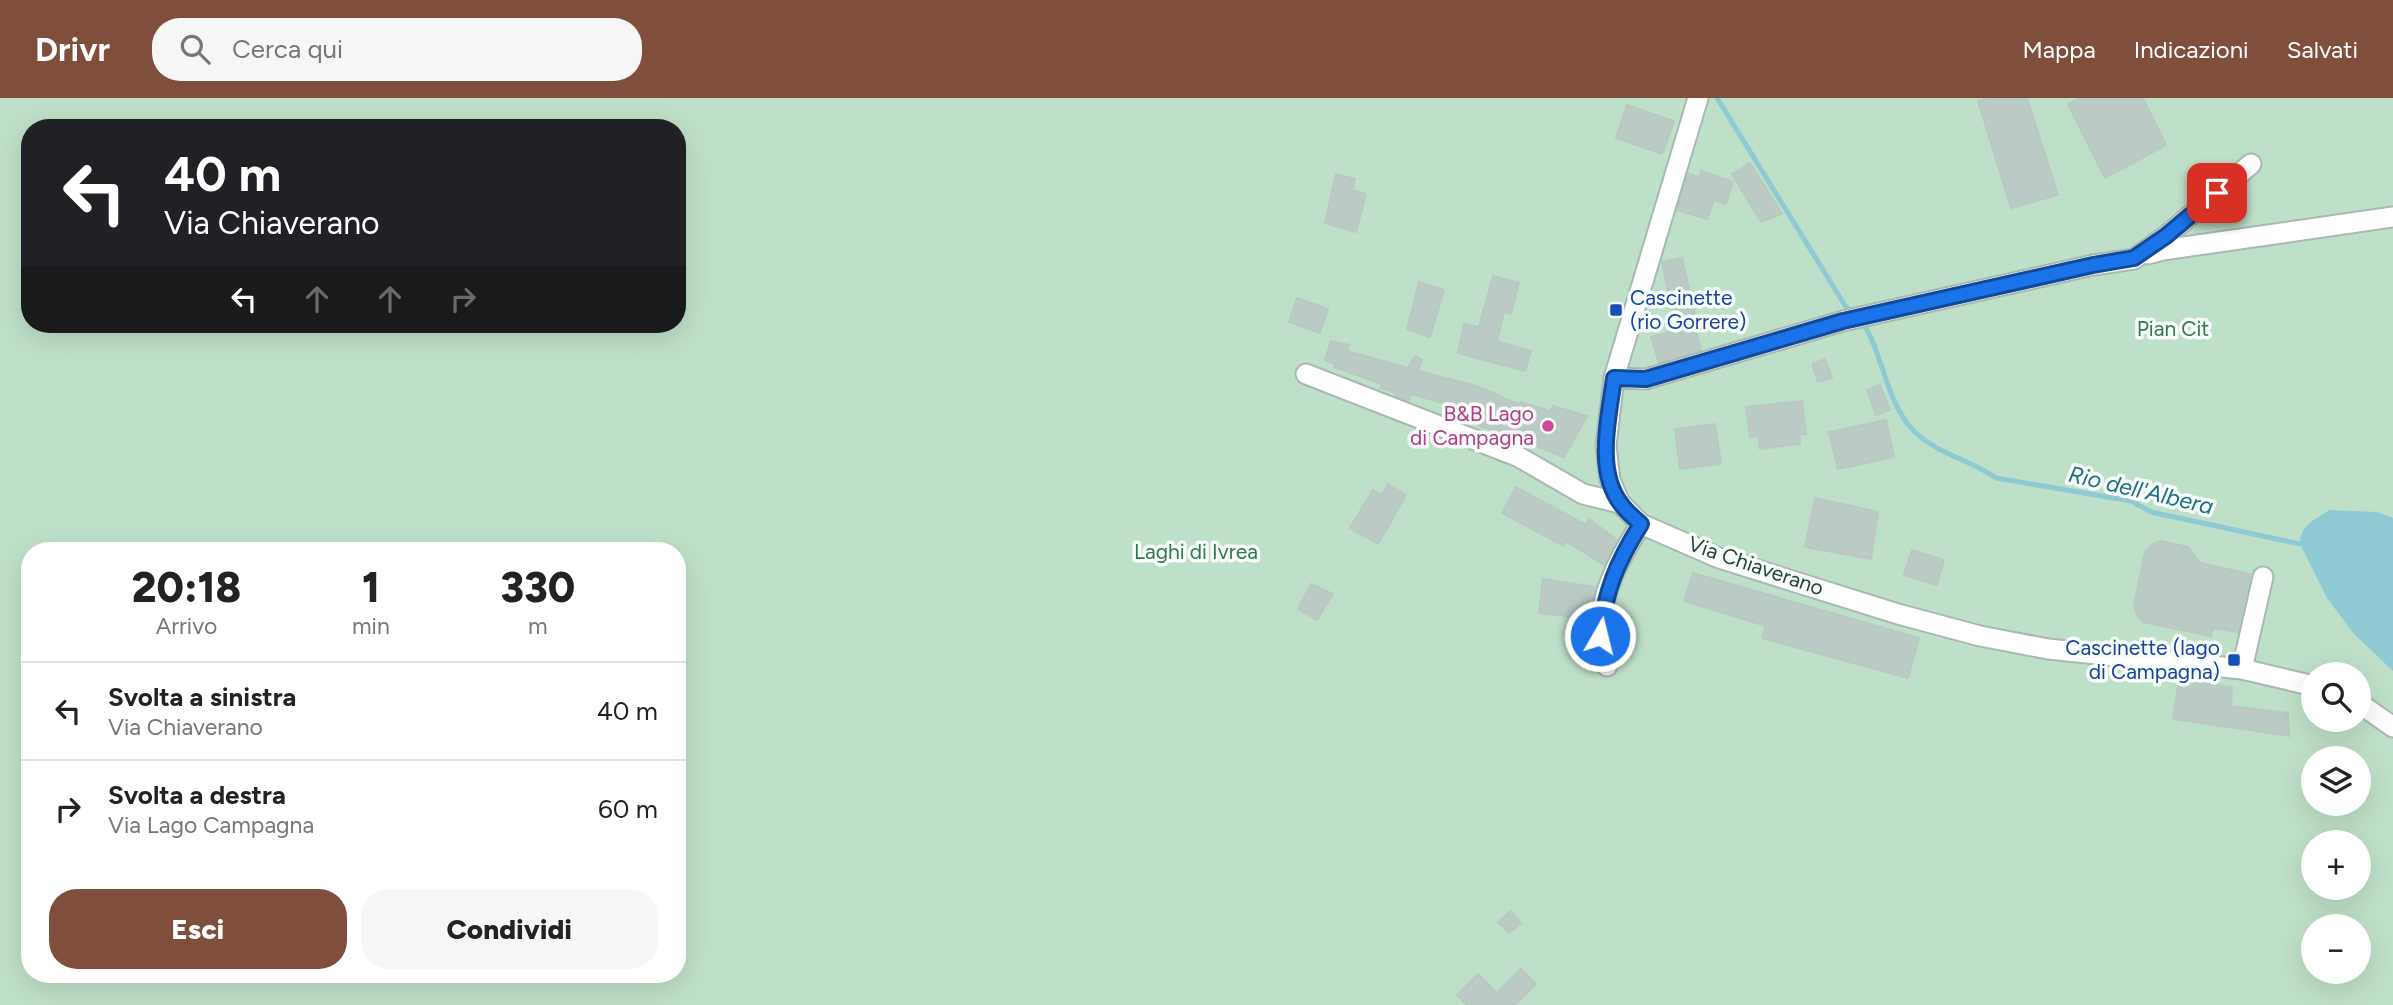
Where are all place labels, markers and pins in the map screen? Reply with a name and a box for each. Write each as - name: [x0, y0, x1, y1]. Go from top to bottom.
- pin: [2187, 163, 2247, 223]
- place label: Cascinette (rio Gorrere): [1630, 285, 1746, 334]
- marker: Cascinette (rio Gorrere): [1608, 302, 1624, 318]
- place label: B&B Lago di Campagna: [1410, 401, 1534, 450]
- marker: B&B Lago di Campagna: [1540, 418, 1556, 434]
- place label: Cascinette (lago di Campagna): [2065, 635, 2220, 684]
- marker: Cascinette (lago di Campagna): [2226, 652, 2242, 668]

